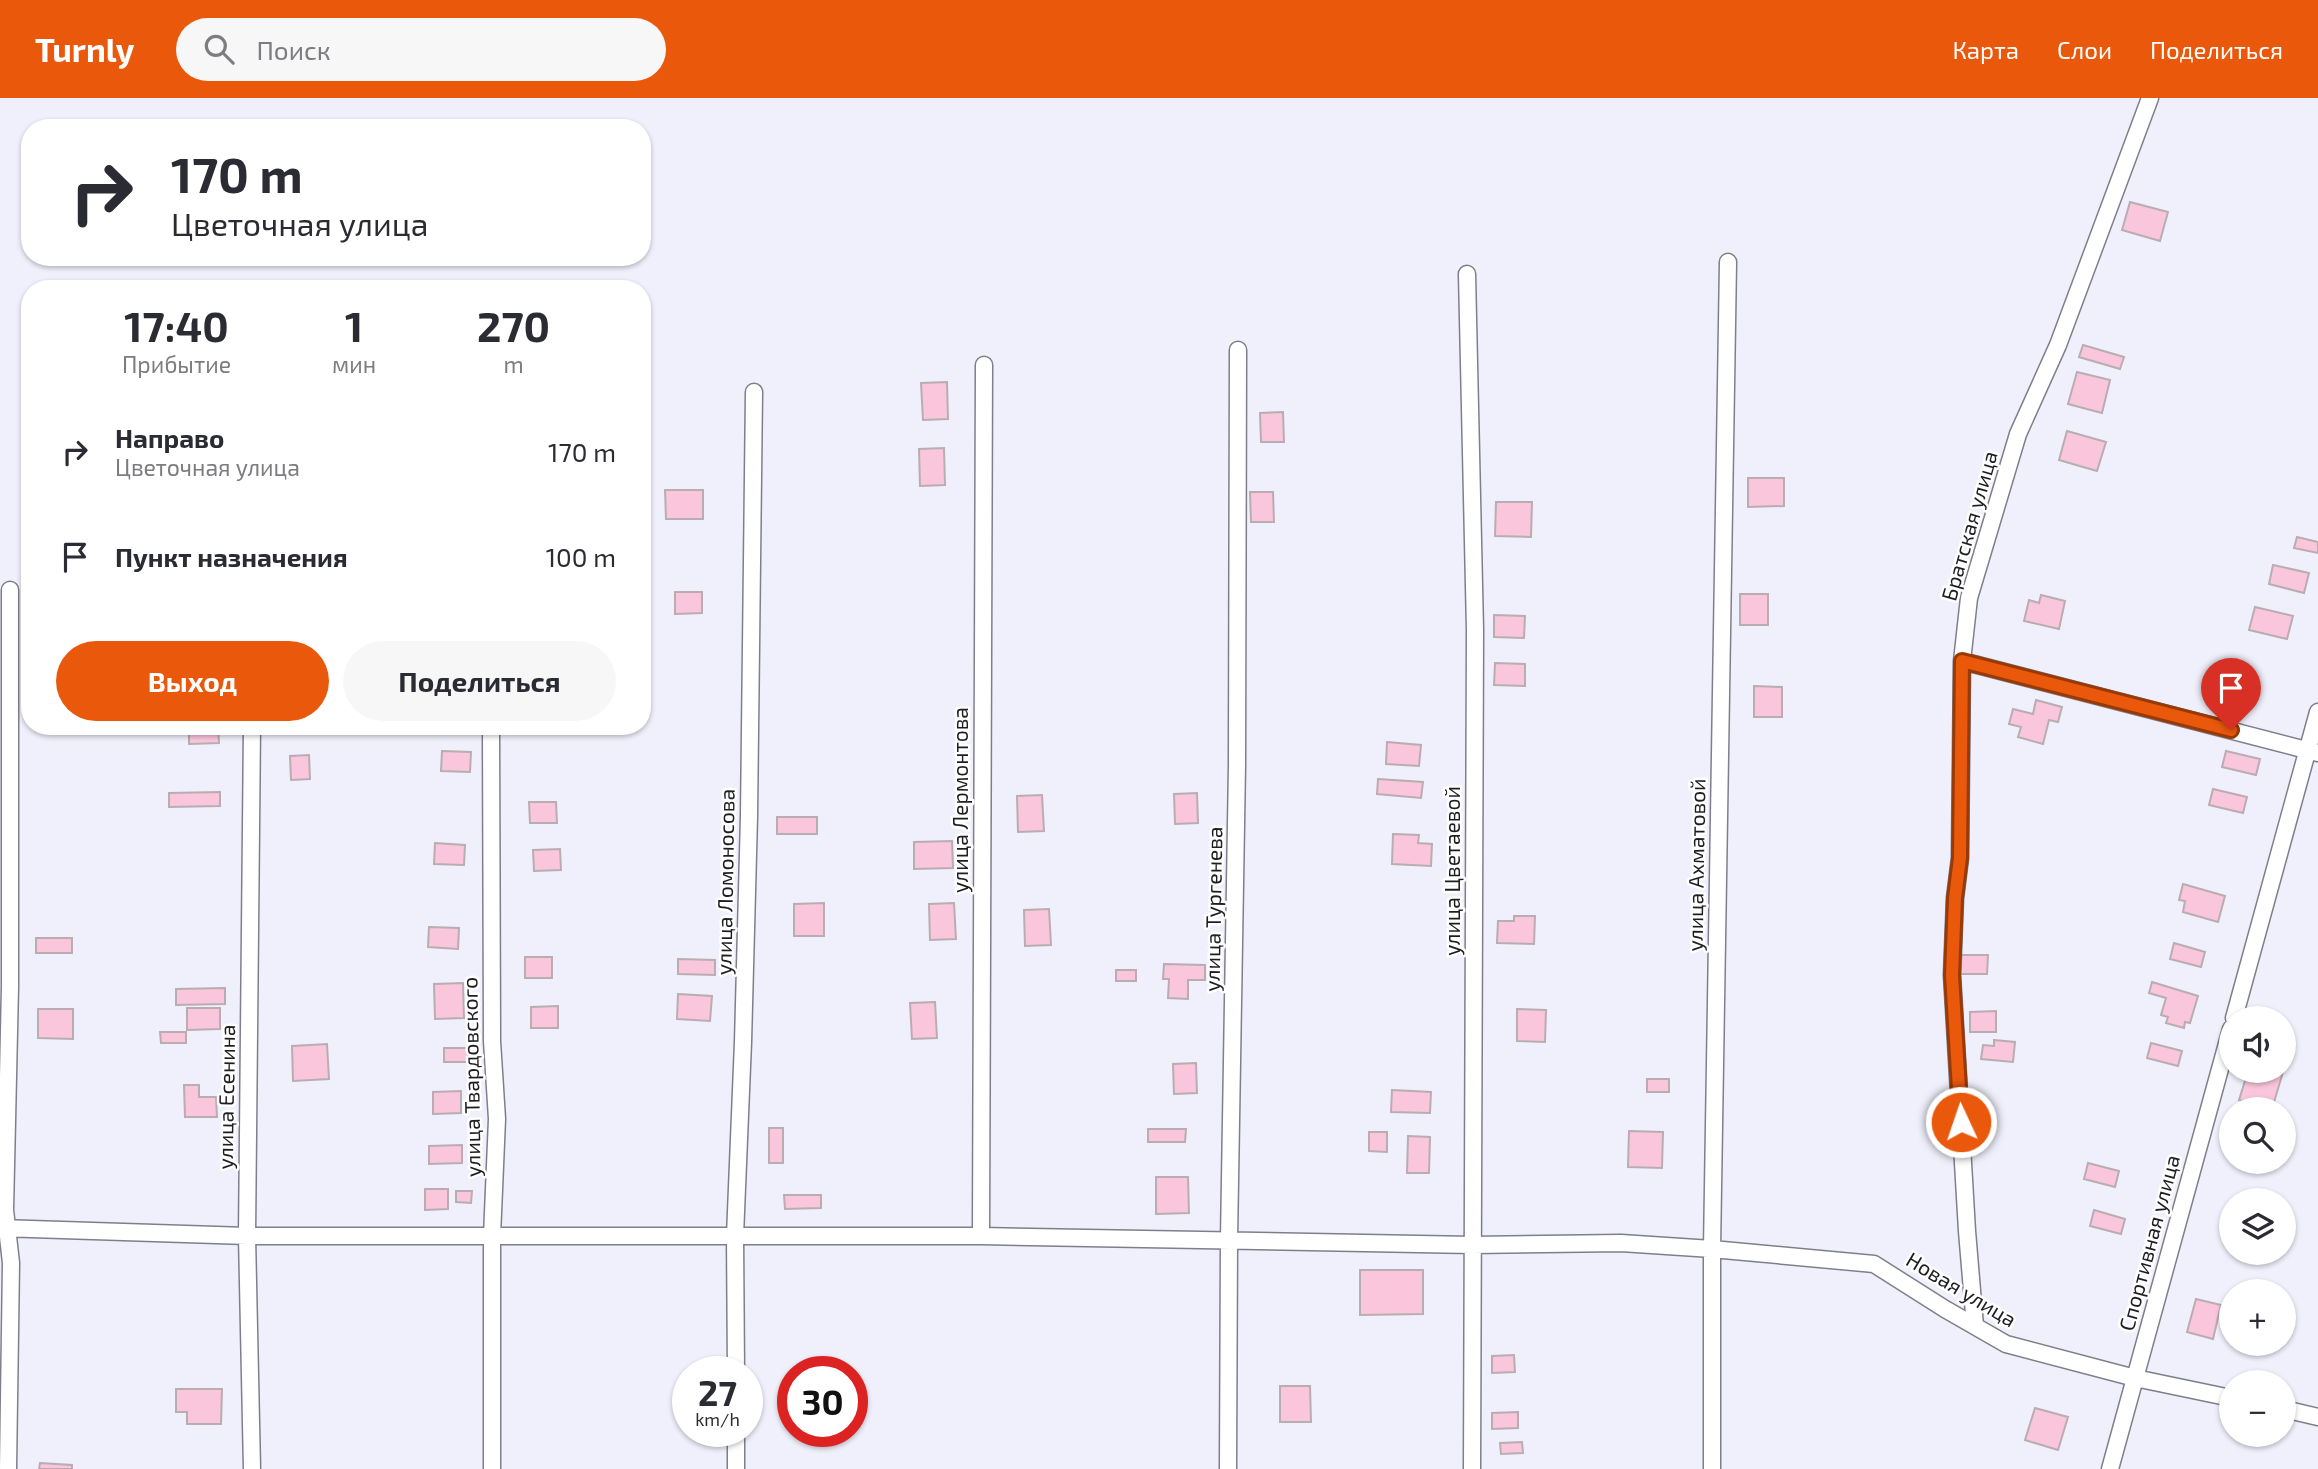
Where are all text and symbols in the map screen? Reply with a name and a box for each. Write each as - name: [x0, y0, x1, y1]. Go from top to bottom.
- search box: [176, 18, 666, 81]
- text: Turnly: [35, 29, 134, 69]
- icon: search: [200, 30, 238, 68]
- text: Поиск: [256, 34, 331, 65]
- text: Карта: [1952, 35, 2019, 64]
- text: Слои: [2057, 35, 2112, 64]
- text: Поделиться: [2150, 35, 2283, 64]
- text: 170 m: [171, 144, 303, 203]
- icon: right: [56, 147, 147, 238]
- text: Цветочная улица: [171, 204, 428, 242]
- text: 17:40: [124, 300, 229, 350]
- text: 1: [345, 300, 363, 350]
- text: 270: [477, 300, 550, 350]
- text: Прибытие: [122, 350, 231, 378]
- text: мин: [332, 350, 376, 378]
- text: m: [503, 350, 524, 378]
- text: Направо: [115, 422, 224, 453]
- icon: right: [56, 433, 94, 471]
- text: 170 m: [548, 436, 616, 467]
- street label: Братская улица: [1935, 448, 2003, 604]
- text: Цветочная улица: [115, 453, 300, 481]
- icon: arrive: [56, 538, 94, 576]
- text: Пункт назначения: [115, 541, 348, 572]
- text: 100 m: [546, 541, 616, 572]
- button: Выход: [56, 641, 329, 721]
- button: Поделиться: [343, 641, 616, 721]
- pin: [2201, 658, 2261, 730]
- icon: arrive: [2212, 669, 2250, 707]
- street label: улица Лермонтова: [947, 707, 973, 893]
- street label: улица Ахматовой: [1681, 778, 1711, 952]
- street label: улица Цветаевой: [1439, 786, 1465, 956]
- street label: улица Ломоносова: [710, 789, 740, 975]
- street label: улица Тургенева: [1199, 826, 1227, 992]
- street label: улица Твардовского: [456, 977, 486, 1177]
- map controls: [2219, 1006, 2296, 1447]
- button: sound: [2219, 1006, 2296, 1083]
- street label: улица Есенина: [212, 1024, 240, 1170]
- position arrow: [1924, 1085, 1998, 1159]
- button: search: [2219, 1097, 2296, 1174]
- street label: Спортивная улица: [2113, 1152, 2185, 1334]
- button: layers: [2219, 1188, 2296, 1265]
- street label: Новая улица: [1902, 1246, 2021, 1332]
- button: +: [2219, 1279, 2296, 1356]
- speed limit sign: 30: [777, 1356, 868, 1447]
- button: −: [2219, 1370, 2296, 1447]
- text: 27: [698, 1371, 737, 1413]
- text: km/h: [695, 1408, 740, 1430]

